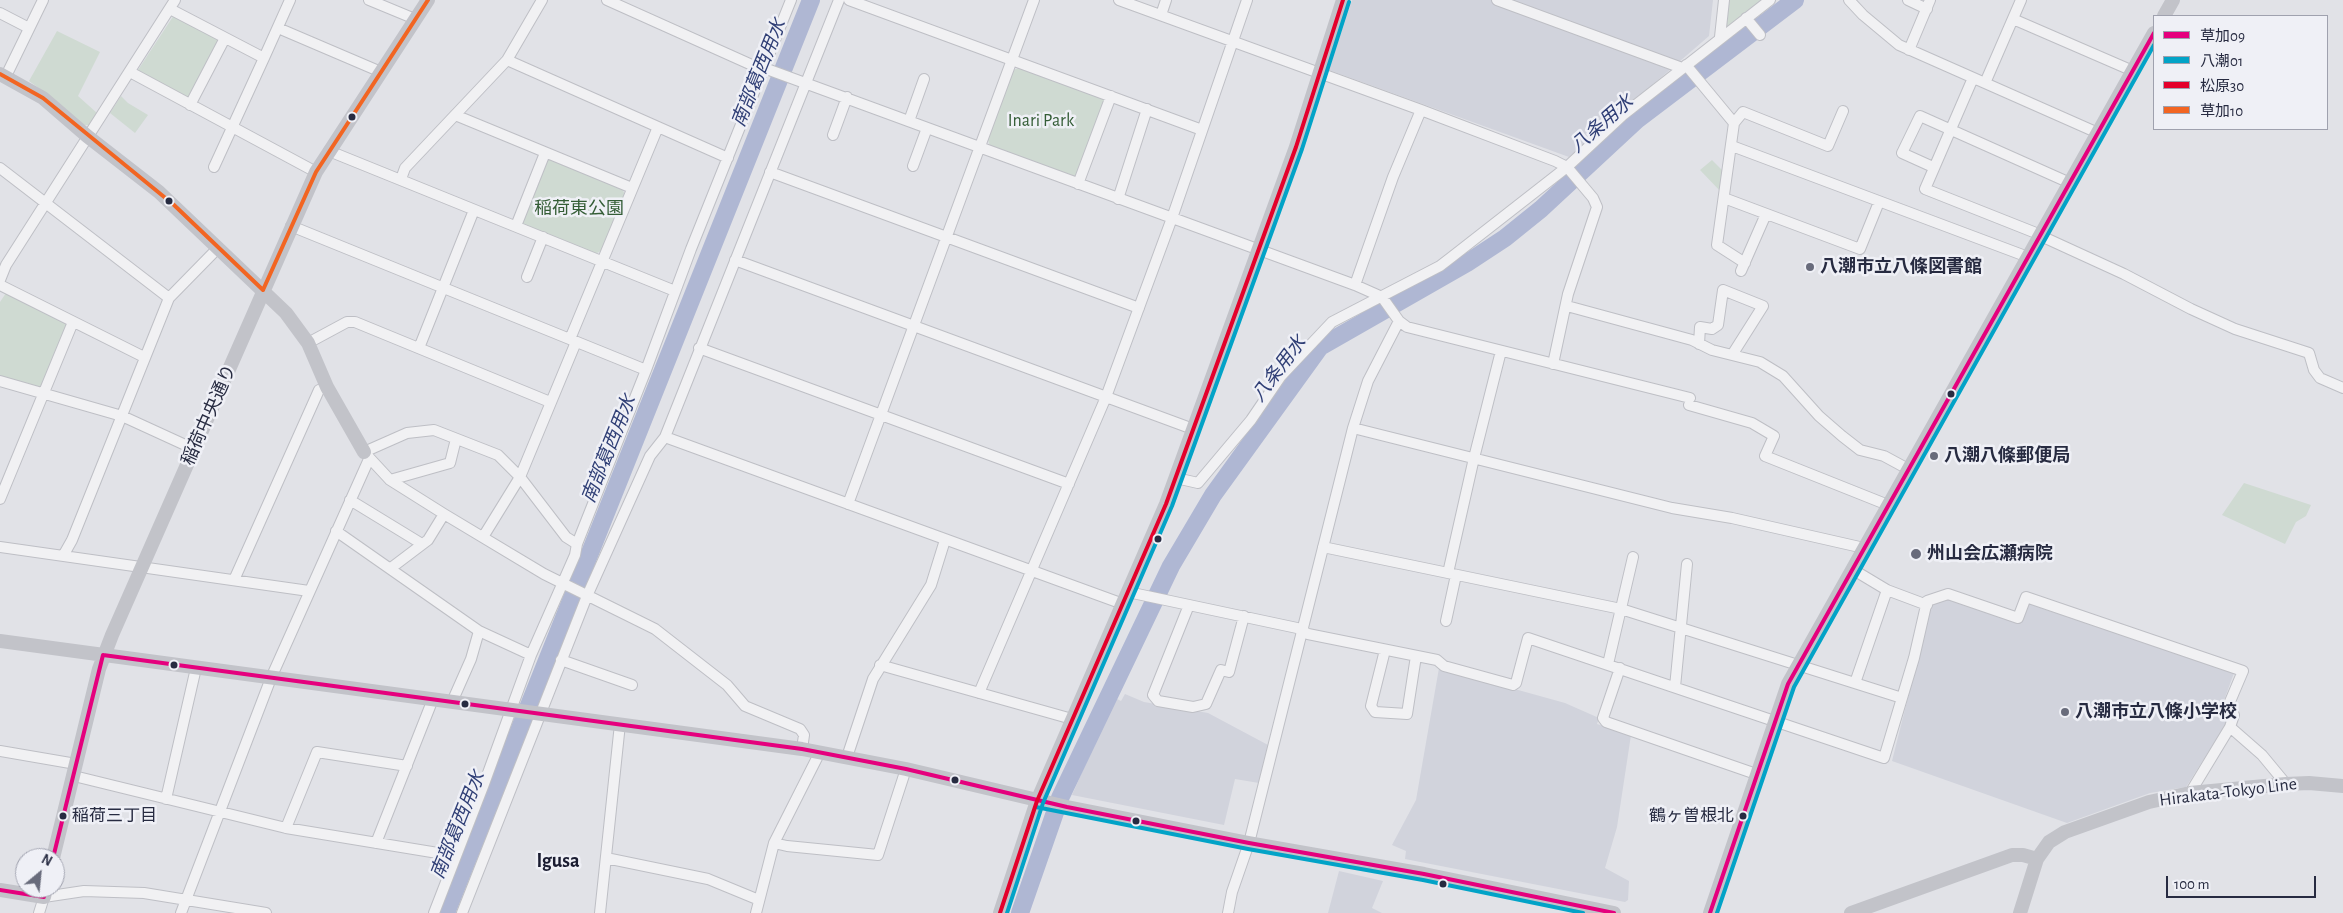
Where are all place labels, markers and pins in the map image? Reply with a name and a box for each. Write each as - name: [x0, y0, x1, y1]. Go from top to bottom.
- unlabelled marker: [347, 112, 357, 122]
- unlabelled marker: [164, 196, 174, 206]
- place label: 八潮市立八條図書館: [1820, 256, 1982, 278]
- marker: 八潮市立八條図書館: [1804, 261, 1816, 273]
- unlabelled marker: [1946, 389, 1956, 399]
- place label: 八潮八條郵便局: [1944, 445, 2070, 467]
- marker: 八潮八條郵便局: [1928, 450, 1940, 462]
- unlabelled marker: [1153, 534, 1163, 544]
- place label: 州山会広瀬病院: [1927, 543, 2053, 565]
- marker: 州山会広瀬病院: [1909, 547, 1923, 561]
- unlabelled marker: [169, 660, 179, 670]
- unlabelled marker: [460, 699, 470, 709]
- place label: 八潮市立八條小学校: [2075, 701, 2237, 723]
- marker: 八潮市立八條小学校: [2059, 706, 2071, 718]
- unlabelled marker: [950, 775, 960, 785]
- place label: 稲荷三丁目: [72, 806, 157, 826]
- place label: 鶴ヶ曽根北: [1649, 806, 1734, 826]
- marker: 稲荷三丁目: [58, 811, 68, 821]
- marker: 鶴ヶ曽根北: [1738, 811, 1748, 821]
- unlabelled marker: [1131, 816, 1141, 826]
- unlabelled marker: [1438, 879, 1448, 889]

